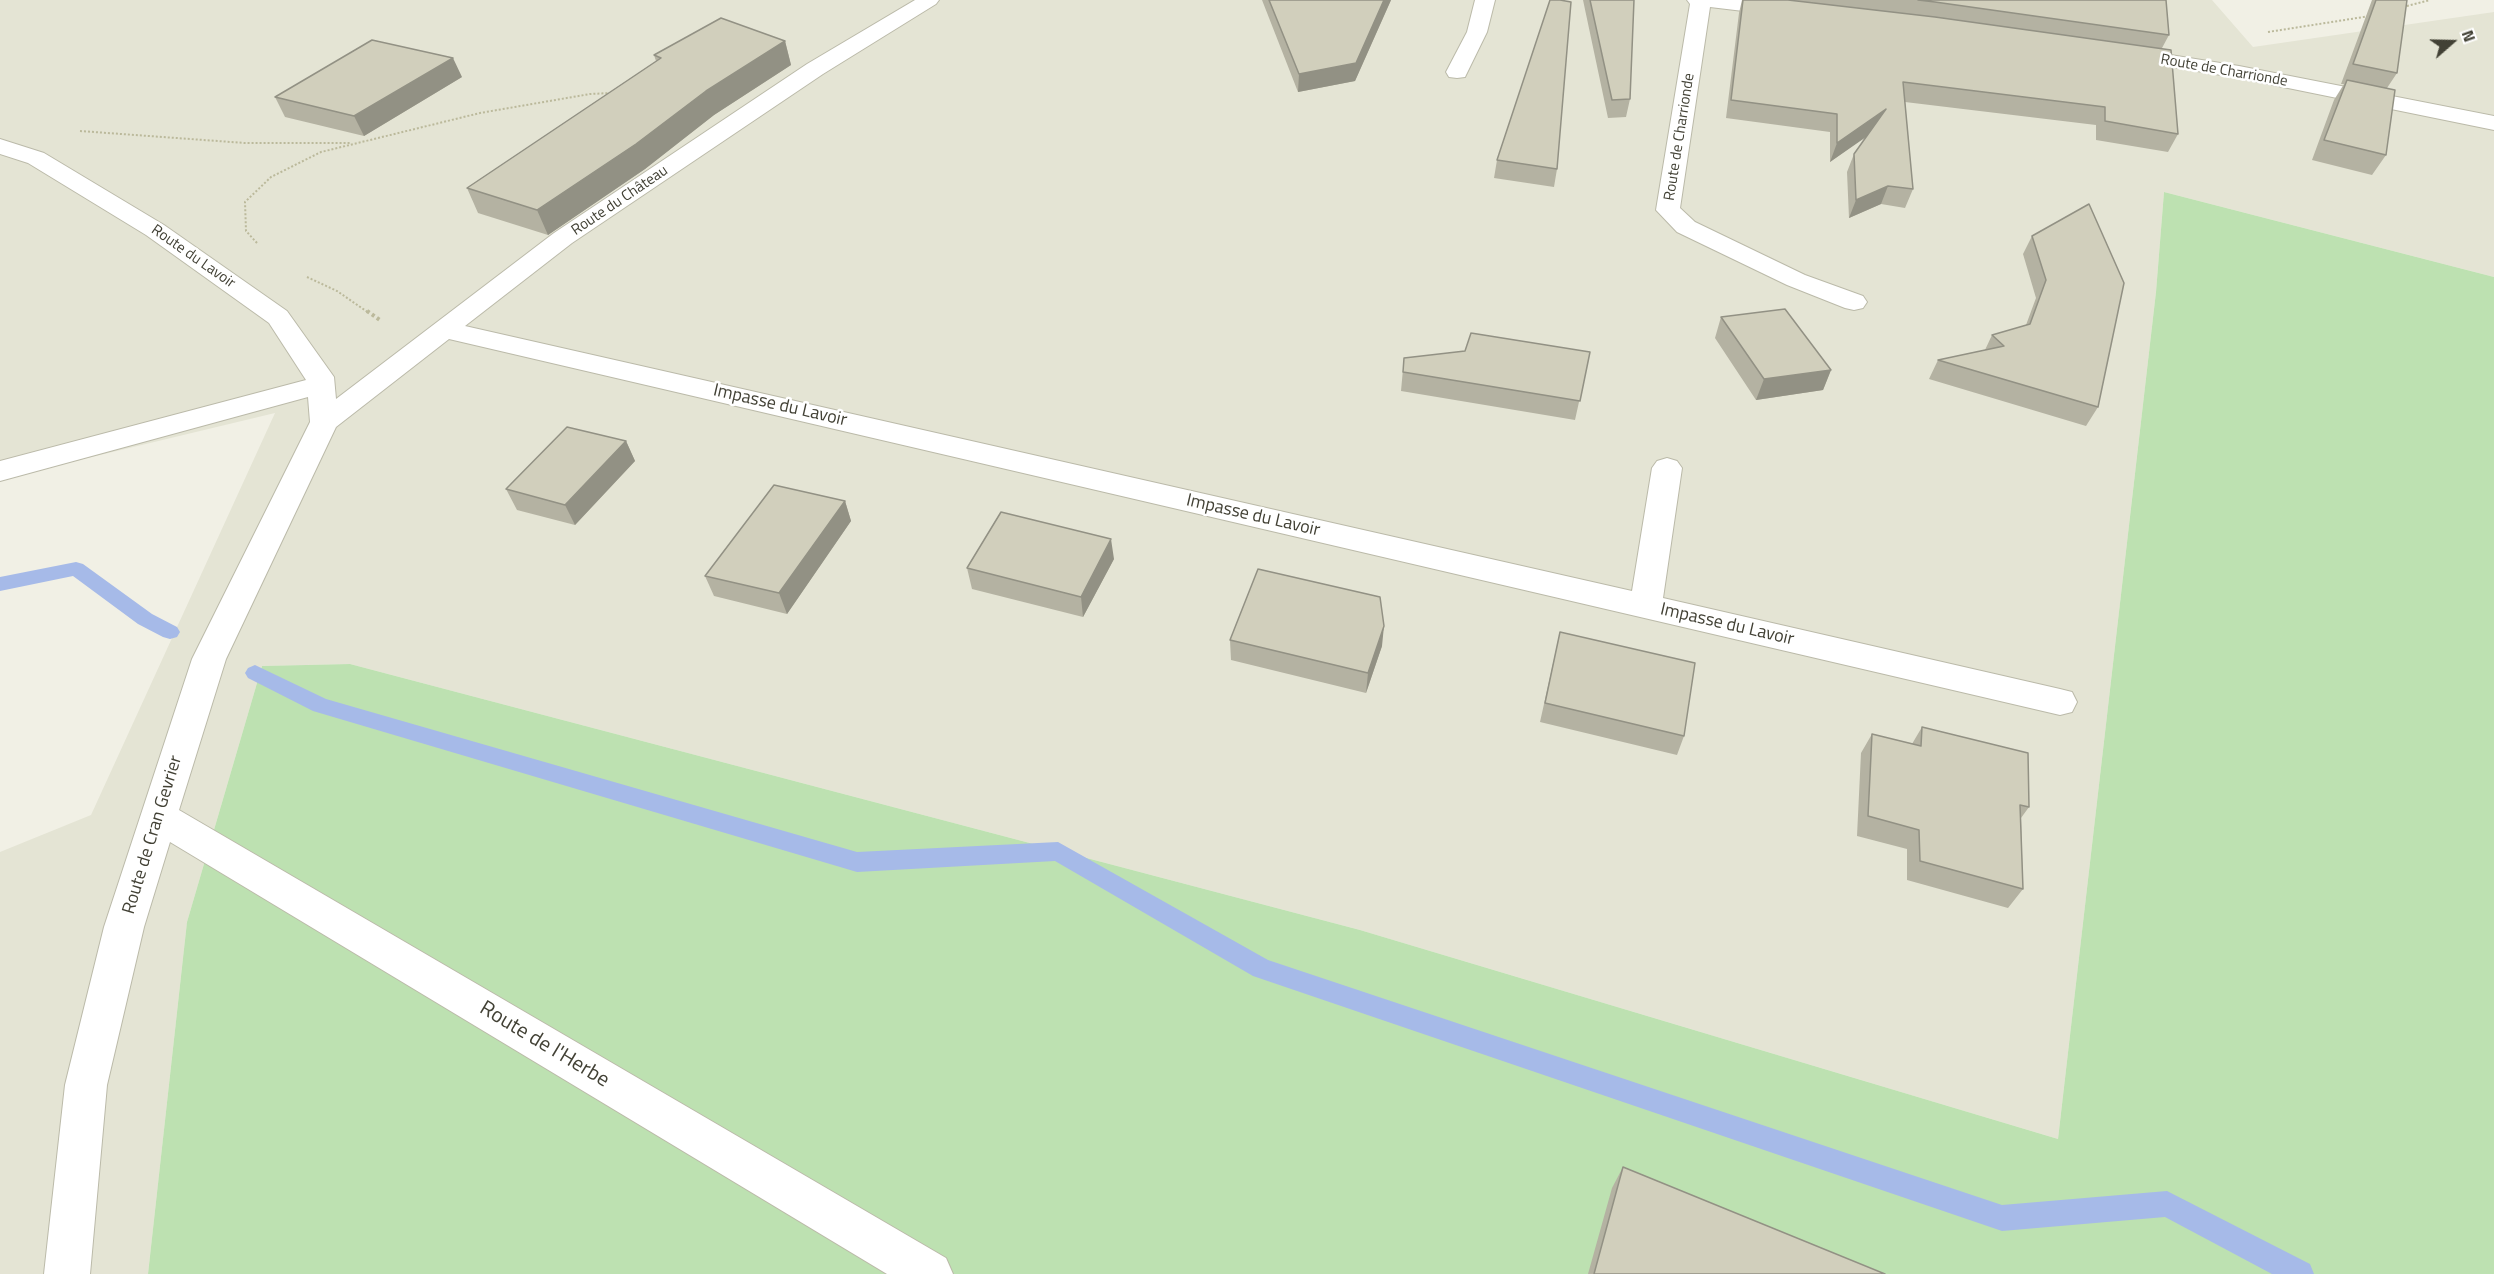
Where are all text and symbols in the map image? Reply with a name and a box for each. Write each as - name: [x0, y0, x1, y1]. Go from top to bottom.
- north arrow: [2422, 12, 2482, 72]
- text: N: [2456, 27, 2482, 45]
- street label: Route de Charrionde: [2159, 51, 2289, 91]
- street label: Route de Charrionde: [1661, 72, 1699, 202]
- street label: Route du Château: [568, 162, 672, 240]
- street label: Route du Lavoir: [148, 221, 238, 293]
- street label: Impasse du Lavoir: [711, 380, 849, 432]
- street label: Impasse du Lavoir: [1184, 490, 1322, 542]
- street label: Impasse du Lavoir: [1658, 599, 1796, 651]
- street label: Route de Cran Gevrier: [119, 753, 187, 917]
- street label: Route de l'Herbe: [475, 996, 613, 1094]

